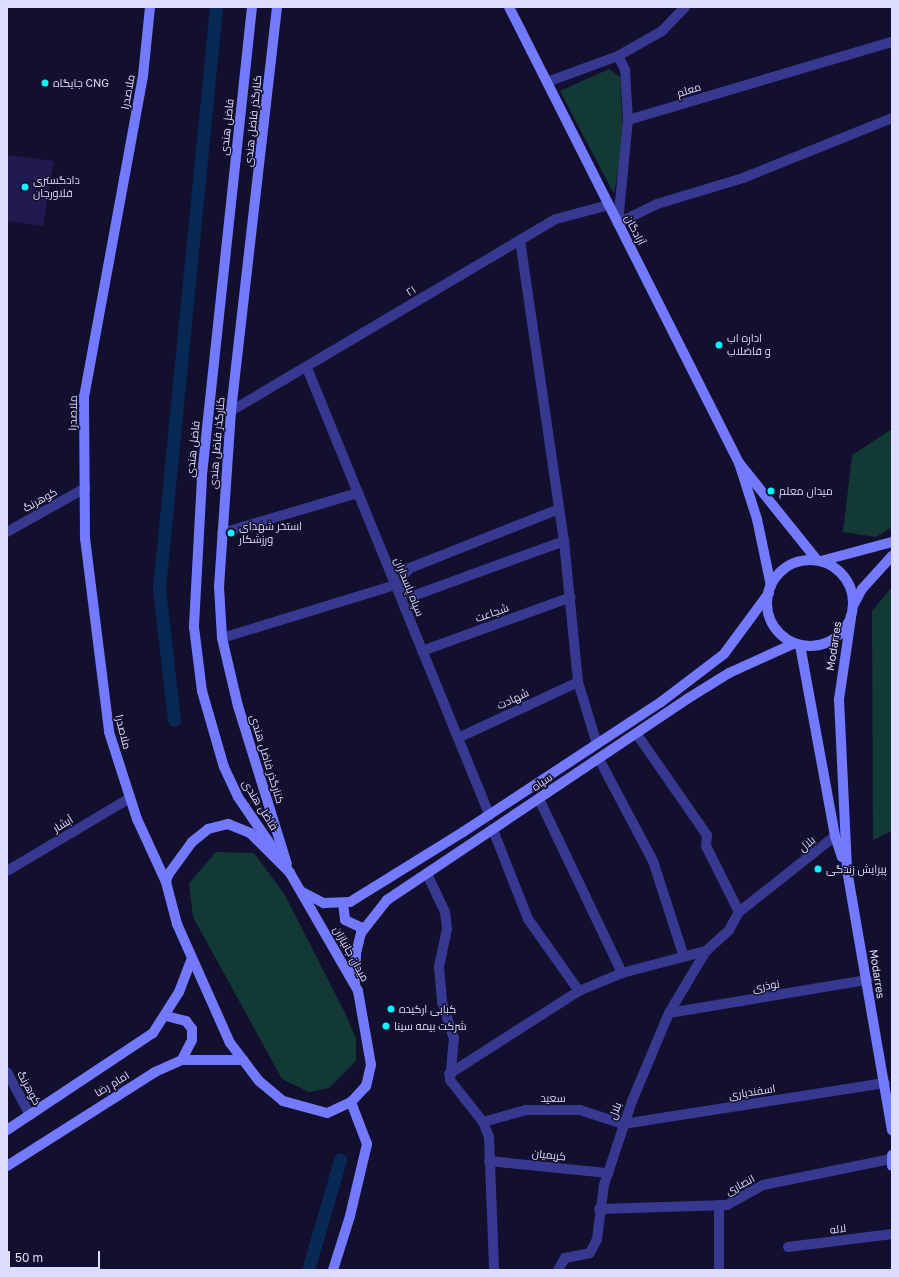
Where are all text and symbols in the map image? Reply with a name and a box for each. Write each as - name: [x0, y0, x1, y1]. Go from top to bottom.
- street label: ملاصدرا: [118, 74, 138, 110]
- street label: کنارگذر فاضل هندی: [242, 74, 264, 168]
- place label: جایگاه CNG: [53, 76, 109, 90]
- marker: جایگاه CNG: [40, 78, 50, 88]
- street label: معلم: [675, 80, 703, 100]
- street label: فاضل هندی: [217, 98, 237, 156]
- place label: دادگستری فلاورجان: [33, 174, 80, 200]
- marker: دادگستری فلاورجان: [20, 182, 30, 192]
- street label: آزادگان: [622, 213, 648, 247]
- street label: ۲۱: [404, 283, 418, 299]
- place label: اداره اب و فاضلاب: [727, 332, 771, 358]
- marker: اداره اب و فاضلاب: [714, 340, 724, 350]
- street label: ملاصدرا: [66, 395, 80, 431]
- street label: کنارگذر فاضل هندی: [206, 396, 228, 490]
- street label: فاضل هندی: [183, 420, 203, 478]
- place label: میدان معلم: [779, 484, 833, 498]
- street label: کوهرنگ: [21, 485, 59, 515]
- marker: میدان معلم: [766, 486, 776, 496]
- place label: استخر شهدای ورزشکار: [239, 520, 302, 546]
- marker: استخر شهدای ورزشکار: [226, 528, 236, 538]
- street label: سپاه پاسداران: [391, 556, 427, 618]
- street label: شجاعت: [474, 601, 510, 625]
- street label: Modarres: [824, 620, 844, 672]
- street label: شهادت: [495, 686, 531, 712]
- street label: ملاصدرا: [112, 713, 134, 751]
- street label: کنارگذر فاضل هندی: [247, 713, 287, 805]
- street label: سپاه: [529, 770, 555, 794]
- street label: فاضل هندی: [239, 777, 281, 833]
- street label: آبشار: [50, 813, 76, 835]
- street label: بلال: [796, 833, 818, 855]
- place label: پیرایش زندگی: [826, 862, 887, 876]
- marker: پیرایش زندگی: [813, 864, 823, 874]
- street label: میدان جانبازان: [330, 924, 372, 984]
- street label: Modarres: [867, 948, 887, 1000]
- street label: نوذری: [751, 977, 781, 995]
- place label: کبابی ارکیده: [399, 1002, 456, 1016]
- marker: کبابی ارکیده: [386, 1004, 396, 1014]
- place label: شرکت بیمه سینا: [394, 1019, 466, 1033]
- marker: شرکت بیمه سینا: [381, 1021, 391, 1031]
- street label: کوهرنگ: [14, 1068, 44, 1108]
- street label: امام رضا: [92, 1069, 132, 1099]
- street label: اسفندیاری: [728, 1082, 776, 1102]
- street label: سعید: [540, 1091, 566, 1105]
- street label: بلال: [606, 1100, 624, 1122]
- street label: کریمیان: [531, 1147, 567, 1163]
- street label: انصاری: [723, 1172, 757, 1198]
- street label: لاله: [829, 1221, 847, 1237]
- scale bar: [10, 1243, 102, 1269]
- text: 50 m: [15, 1250, 43, 1265]

